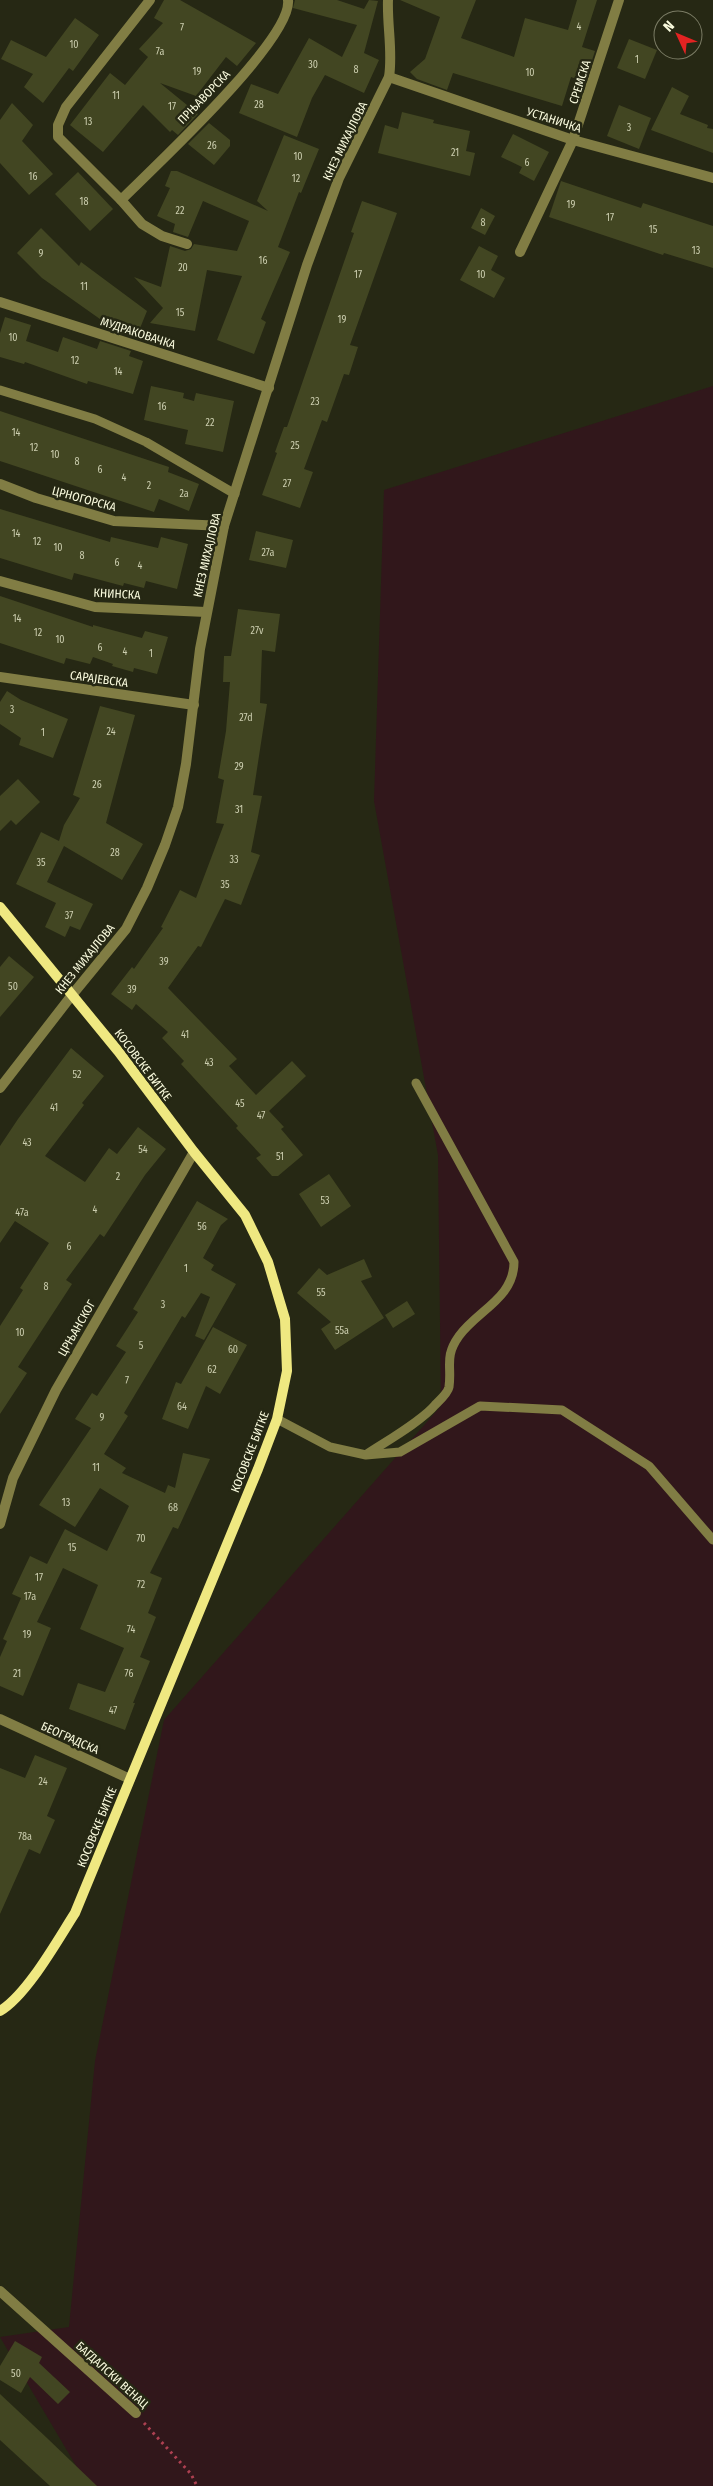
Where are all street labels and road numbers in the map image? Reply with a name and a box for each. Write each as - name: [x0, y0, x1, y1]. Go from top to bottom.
- street label: СРЕМСКА: [566, 58, 594, 106]
- street label: ПРЊАВОРСКА: [175, 67, 234, 127]
- street label: КНЕЗ МИХАЈЛОВА: [320, 99, 371, 183]
- street label: УСТАНИЧКА: [524, 104, 584, 136]
- street label: МУДРАКОВАЧКА: [99, 314, 178, 352]
- street label: ЦРНОГОРСКА: [50, 484, 118, 514]
- street label: КНЕЗ МИХАЈЛОВА: [190, 511, 224, 599]
- street label: КНИНСКА: [93, 586, 142, 602]
- street label: САРАЈЕВСКА: [69, 668, 130, 690]
- street label: КНЕЗ МИХАЈЛОВА: [52, 921, 118, 997]
- street label: КОСОВСКЕ БИТКЕ: [112, 1026, 175, 1104]
- street label: ЦРЊАНСКОГ: [55, 1297, 99, 1359]
- street label: КОСОВСКЕ БИТКЕ: [228, 1409, 272, 1495]
- street label: БЕОГРАДСКА: [39, 1719, 102, 1757]
- street label: КОСОВСКЕ БИТКЕ: [74, 1784, 120, 1869]
- street label: БАГДАЛСКИ ВЕНАЦ: [73, 2339, 151, 2411]

